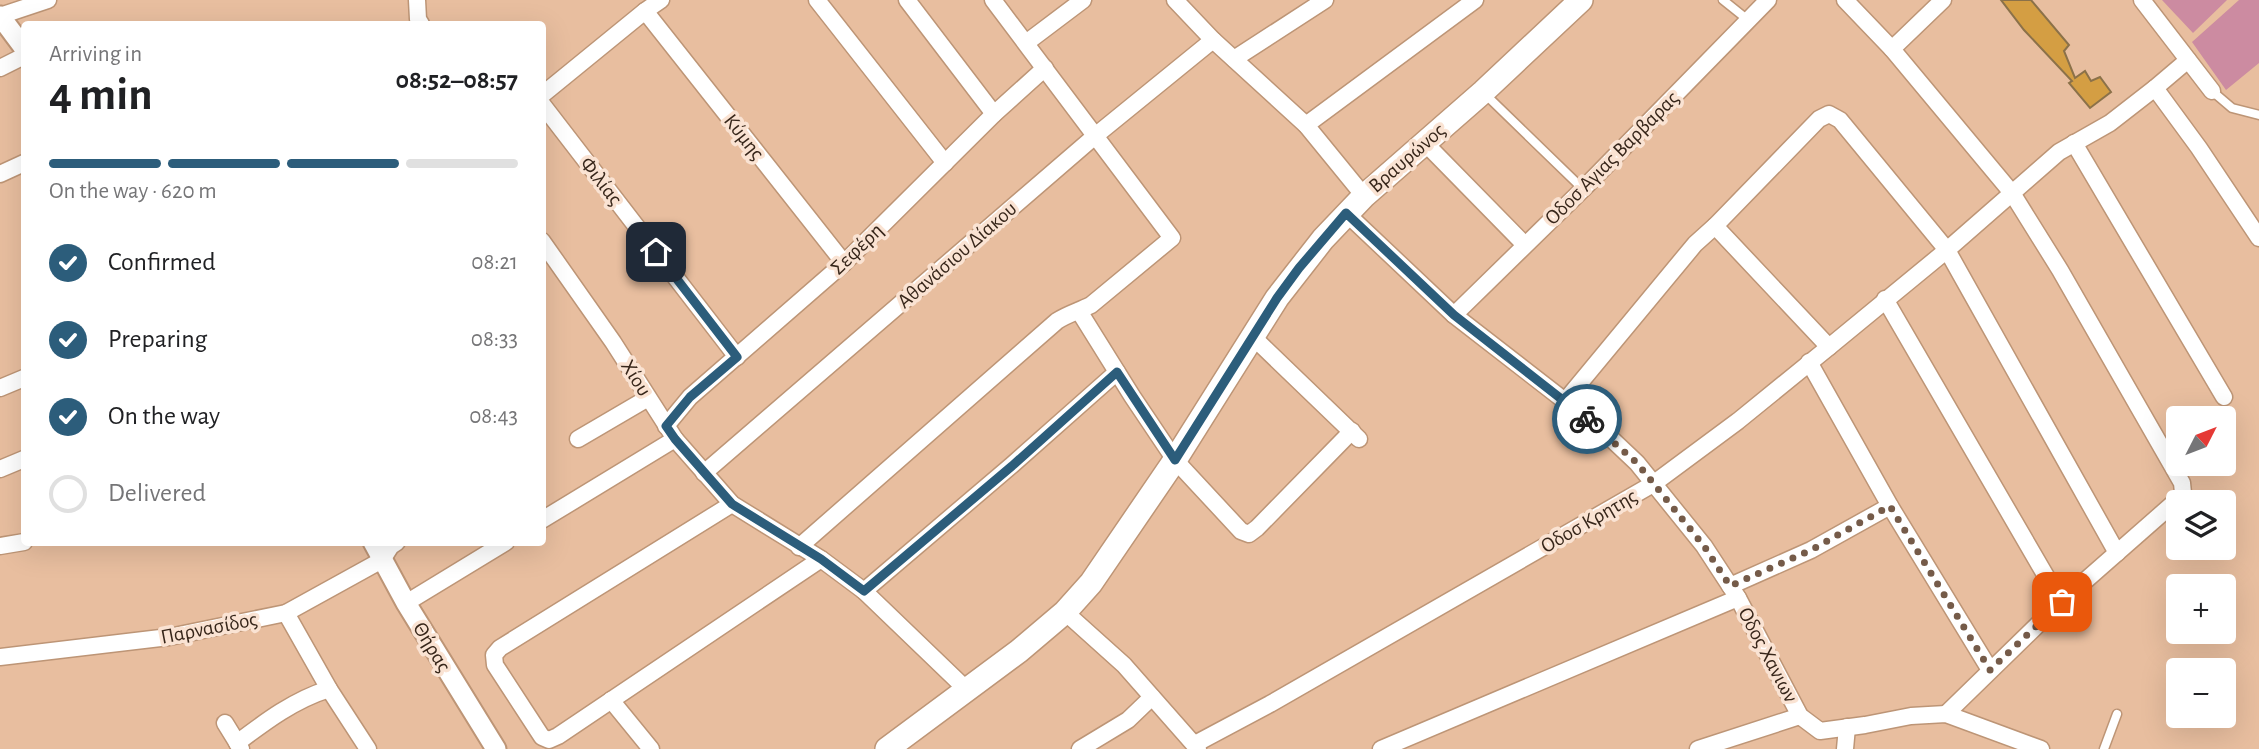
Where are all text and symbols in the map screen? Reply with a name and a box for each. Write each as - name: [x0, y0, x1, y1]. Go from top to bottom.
- text: Arriving in: [49, 43, 142, 66]
- text: 08:52–08:57: [395, 67, 518, 93]
- text: 4 min: [49, 72, 153, 118]
- street label: Οδοσ Αγιας Βαρβαρας: [1541, 87, 1683, 229]
- street label: Κύμης: [720, 110, 768, 164]
- street label: Βραυρώνος: [1365, 119, 1449, 197]
- street label: Φιλίας: [576, 153, 626, 209]
- text: On the way · 620 m: [49, 180, 217, 203]
- street label: Αθανάσιου Δίακου: [893, 198, 1021, 312]
- street label: Σεφέρη: [827, 219, 887, 279]
- pin: [626, 222, 686, 282]
- icon: home: [637, 233, 675, 271]
- icon: check: [49, 244, 87, 282]
- text: Confirmed: [108, 249, 216, 275]
- text: 08:21: [471, 251, 518, 274]
- icon: check: [49, 321, 87, 359]
- text: Preparing: [108, 326, 207, 352]
- text: 08:33: [471, 328, 518, 351]
- street label: Χίου: [617, 356, 655, 400]
- courier: [1552, 384, 1622, 454]
- icon: check: [49, 398, 87, 436]
- icon: bike: [1568, 400, 1606, 438]
- text: On the way: [108, 403, 220, 429]
- text: 08:43: [469, 405, 518, 428]
- north arrow: [2166, 406, 2236, 476]
- map controls: [2166, 406, 2236, 728]
- text: Delivered: [108, 480, 206, 506]
- street label: Οδοσ Κρητης: [1537, 485, 1641, 557]
- button: layers: [2166, 490, 2236, 560]
- pin: [2032, 572, 2092, 632]
- button: +: [2166, 574, 2236, 644]
- icon: bag: [2043, 583, 2081, 621]
- street label: Οδος Χανιων: [1734, 604, 1802, 706]
- street label: Παρνασίδος: [159, 608, 259, 648]
- street label: Θήρας: [409, 619, 455, 675]
- button: −: [2166, 658, 2236, 728]

